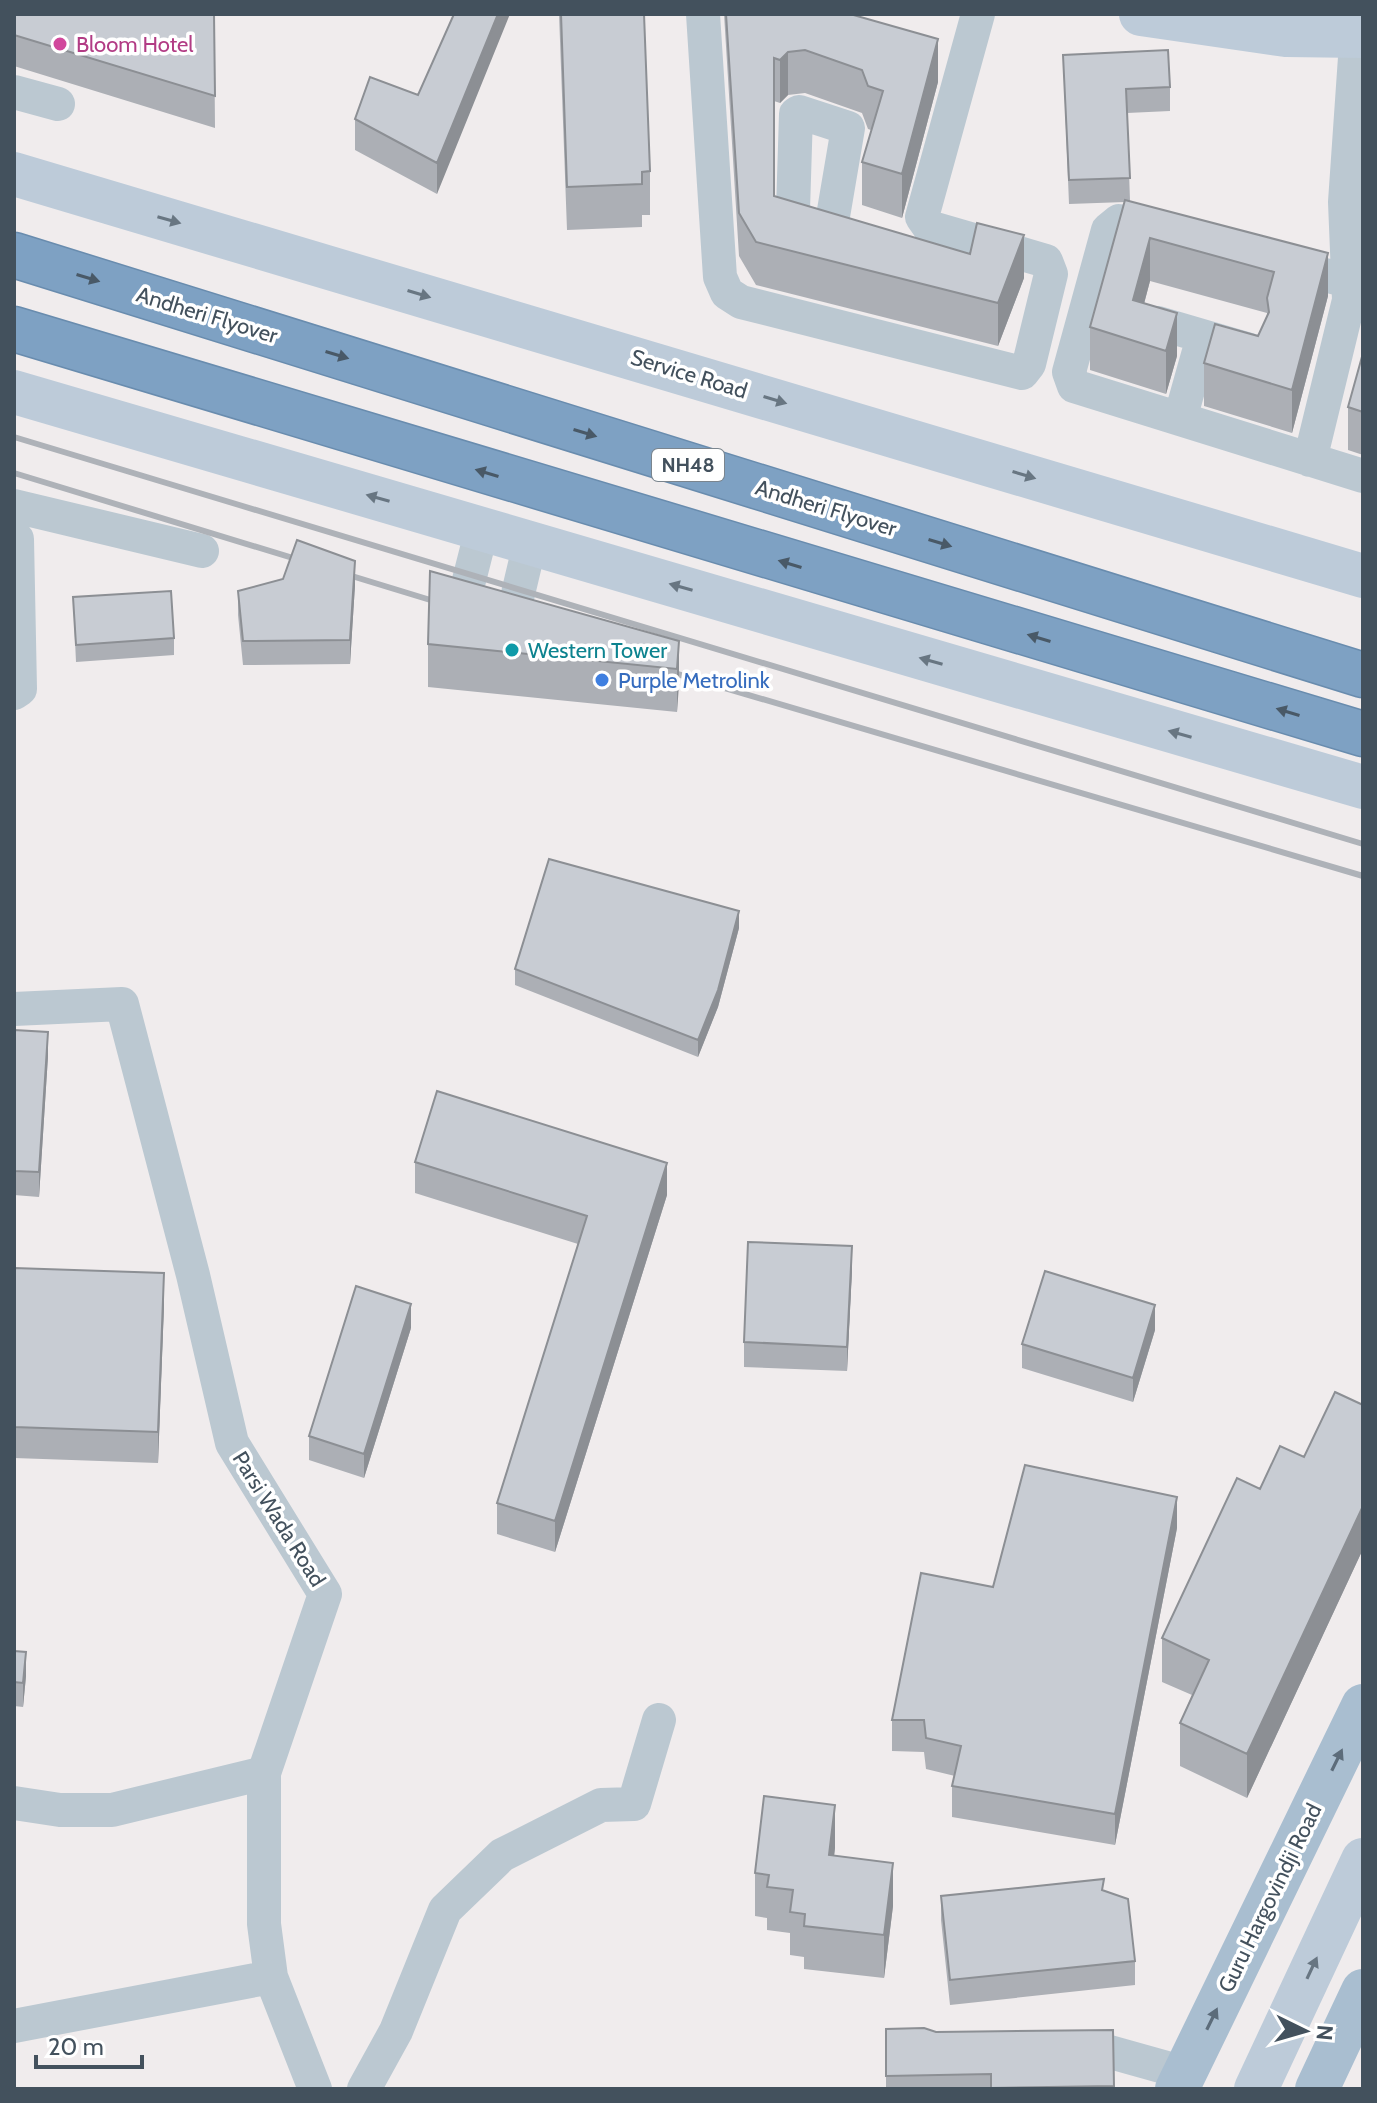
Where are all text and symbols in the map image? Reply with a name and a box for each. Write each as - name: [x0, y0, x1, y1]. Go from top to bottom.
- place label: Bloom Hotel: [76, 31, 194, 58]
- marker: Bloom Hotel: [51, 35, 69, 53]
- one-way arrow: [158, 214, 182, 227]
- one-way arrow: [77, 272, 101, 285]
- street label: Andheri Flyover: [133, 281, 281, 349]
- one-way arrow: [407, 288, 431, 301]
- street label: Service Road: [628, 343, 750, 405]
- one-way arrow: [325, 350, 349, 362]
- one-way arrow: [764, 394, 788, 407]
- one-way arrow: [573, 427, 597, 440]
- road number: NH48: [652, 449, 724, 481]
- one-way arrow: [475, 466, 499, 479]
- one-way arrow: [1013, 469, 1037, 482]
- street label: Andheri Flyover: [752, 474, 900, 542]
- one-way arrow: [366, 492, 391, 504]
- one-way arrow: [929, 537, 953, 550]
- one-way arrow: [777, 557, 801, 570]
- one-way arrow: [669, 581, 694, 593]
- one-way arrow: [1027, 631, 1051, 644]
- place label: Western Tower: [528, 637, 667, 664]
- marker: Western Tower: [503, 641, 521, 659]
- one-way arrow: [919, 654, 943, 667]
- place label: Purple Metrolink: [618, 667, 770, 694]
- marker: Purple Metrolink: [593, 671, 611, 689]
- one-way arrow: [1276, 705, 1300, 718]
- one-way arrow: [1168, 727, 1192, 740]
- street label: Parsi Wada Road: [227, 1446, 331, 1592]
- one-way arrow: [1330, 1748, 1344, 1771]
- street label: Guru Hargovindji Road: [1212, 1799, 1328, 1997]
- one-way arrow: [1306, 1956, 1319, 1979]
- north arrow: [1265, 1991, 1345, 2071]
- one-way arrow: [1205, 2007, 1218, 2030]
- scale bar: [36, 2019, 142, 2069]
- text: N: [1310, 2024, 1339, 2042]
- text: 20 m: [48, 2032, 104, 2061]

